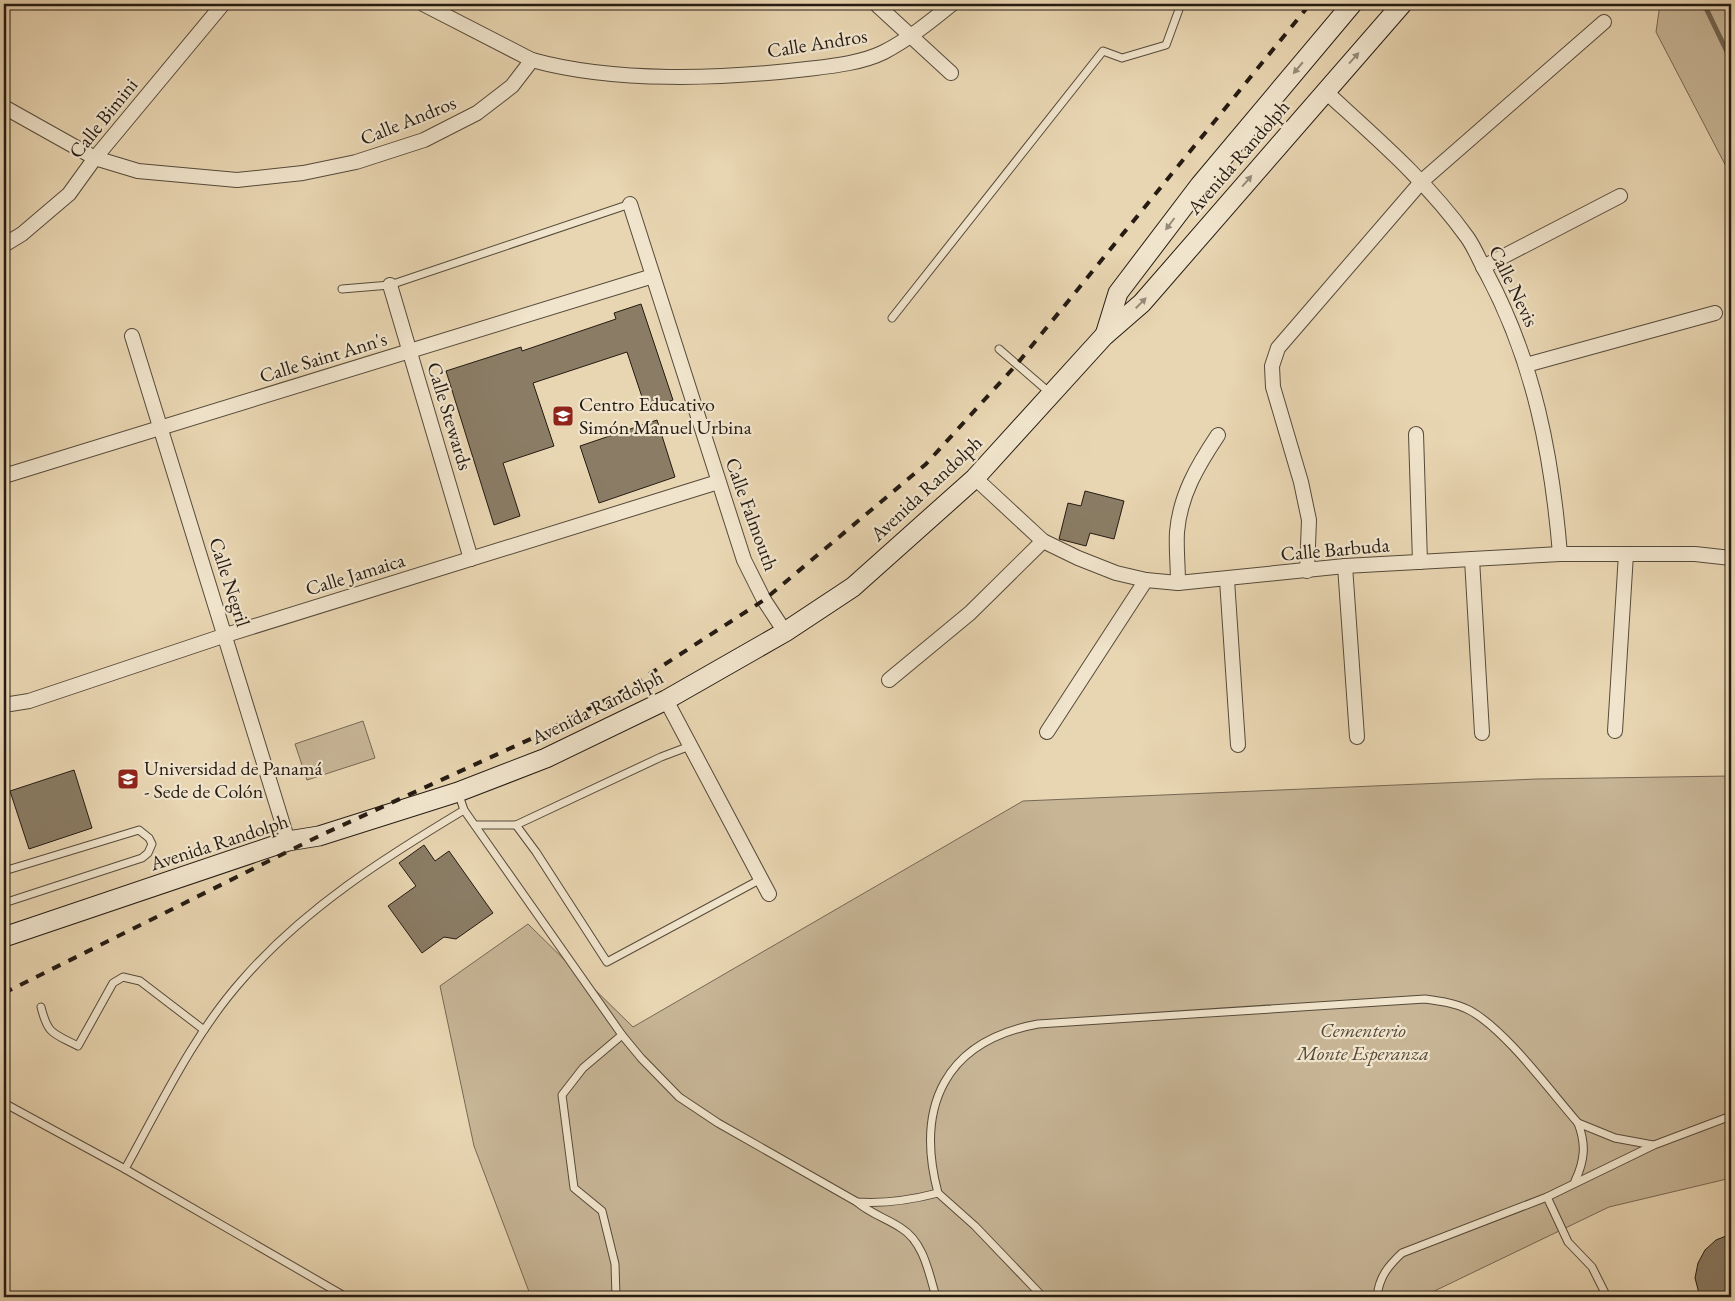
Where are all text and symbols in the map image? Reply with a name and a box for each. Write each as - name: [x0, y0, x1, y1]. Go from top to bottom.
- street label: Calle Andros: [765, 22, 869, 64]
- one-way arrow: [1348, 52, 1359, 64]
- one-way arrow: [1293, 62, 1304, 74]
- street label: Calle Bimini: [63, 72, 143, 164]
- street label: Calle Andros: [356, 89, 460, 151]
- street label: Avenida Randolph: [1180, 94, 1295, 221]
- one-way arrow: [1242, 174, 1253, 187]
- one-way arrow: [1165, 217, 1176, 230]
- street label: Calle Nevis: [1483, 241, 1545, 331]
- one-way arrow: [1134, 297, 1146, 309]
- street label: Calle Saint Ann's: [256, 325, 390, 389]
- street label: Calle Stewards: [421, 359, 479, 473]
- place label: Centro Educativo Simón Manuel Urbina: [579, 391, 752, 440]
- school or university icon: Centro Educativo Simón Manuel Urbina: [551, 404, 575, 428]
- street label: Avenida Randolph: [864, 429, 987, 547]
- street label: Calle Falmouth: [720, 454, 784, 574]
- street label: Calle Barbuda: [1280, 531, 1390, 567]
- street label: Calle Negril: [203, 534, 257, 630]
- street label: Calle Jamaica: [302, 547, 408, 601]
- street label: Avenida Randolph: [526, 664, 667, 751]
- place label: Universidad de Panamá - Sede de Colón: [144, 755, 323, 804]
- school or university icon: Universidad de Panamá - Sede de Colón: [116, 767, 140, 791]
- street label: Avenida Randolph: [146, 807, 291, 877]
- park label: Cementerio Monte Esperanza: [1296, 1017, 1429, 1066]

